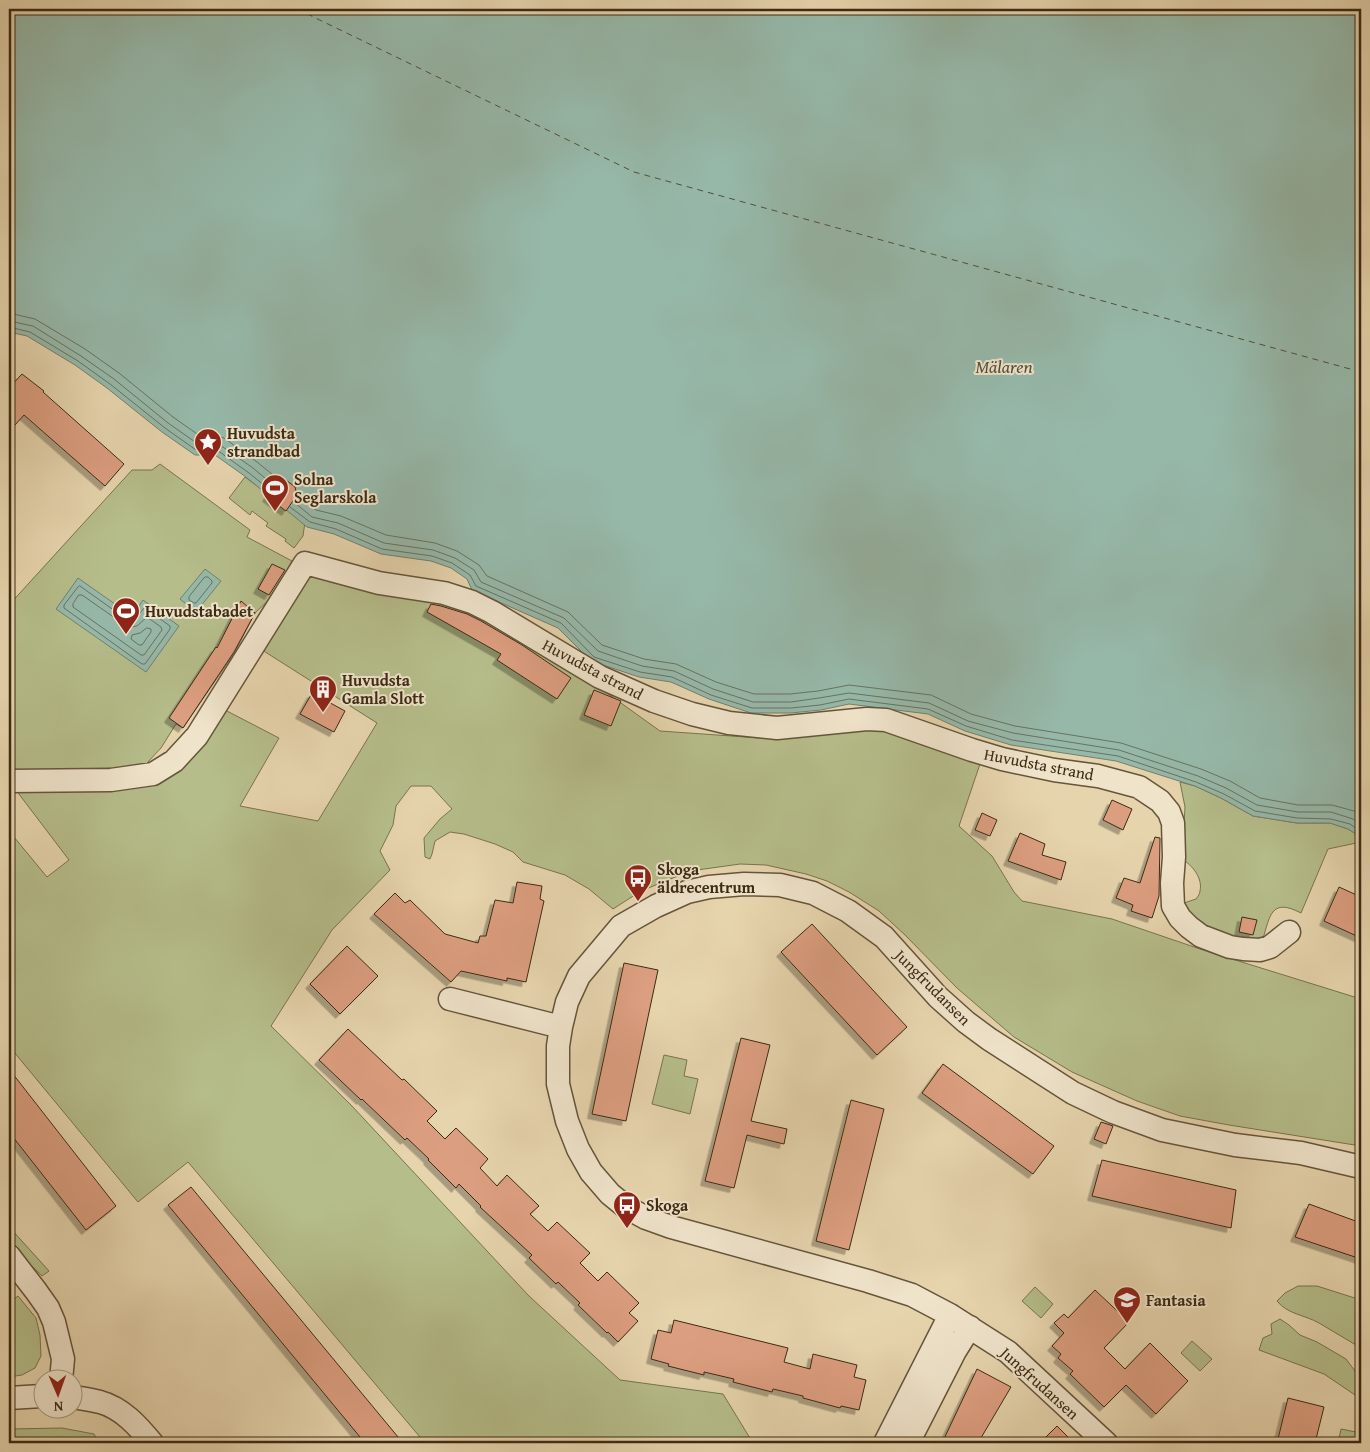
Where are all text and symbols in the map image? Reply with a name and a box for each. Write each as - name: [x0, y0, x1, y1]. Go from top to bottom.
- water label: Mälaren: [975, 353, 1033, 380]
- place label: Huvudsta strandbad: [227, 421, 301, 463]
- place icon: Huvudsta strandbad: [193, 427, 223, 466]
- place label: Solna Seglarskola: [294, 467, 377, 509]
- sports icon: Solna Seglarskola: [260, 473, 290, 512]
- sports icon: Huvudstabadet: [111, 596, 141, 635]
- place label: Huvudstabadet: [145, 599, 253, 623]
- street label: Huvudsta strand: [538, 632, 648, 706]
- place label: Huvudsta Gamla Slott: [342, 668, 424, 710]
- building icon: Huvudsta Gamla Slott: [308, 674, 338, 713]
- street label: Huvudsta strand: [982, 742, 1096, 786]
- place label: Skoga äldrecentrum: [657, 857, 756, 899]
- bus stop icon: Skoga äldrecentrum: [623, 863, 653, 902]
- street label: Jungfrudansen: [888, 942, 976, 1030]
- bus stop icon: Skoga: [612, 1190, 642, 1229]
- place label: Skoga: [646, 1193, 689, 1217]
- school or university icon: Fantasia: [1112, 1285, 1142, 1324]
- place label: Fantasia: [1146, 1288, 1206, 1312]
- street label: Jungfrudansen: [994, 1340, 1085, 1425]
- north arrow: [32, 1370, 82, 1420]
- text: N: [53, 1397, 63, 1417]

